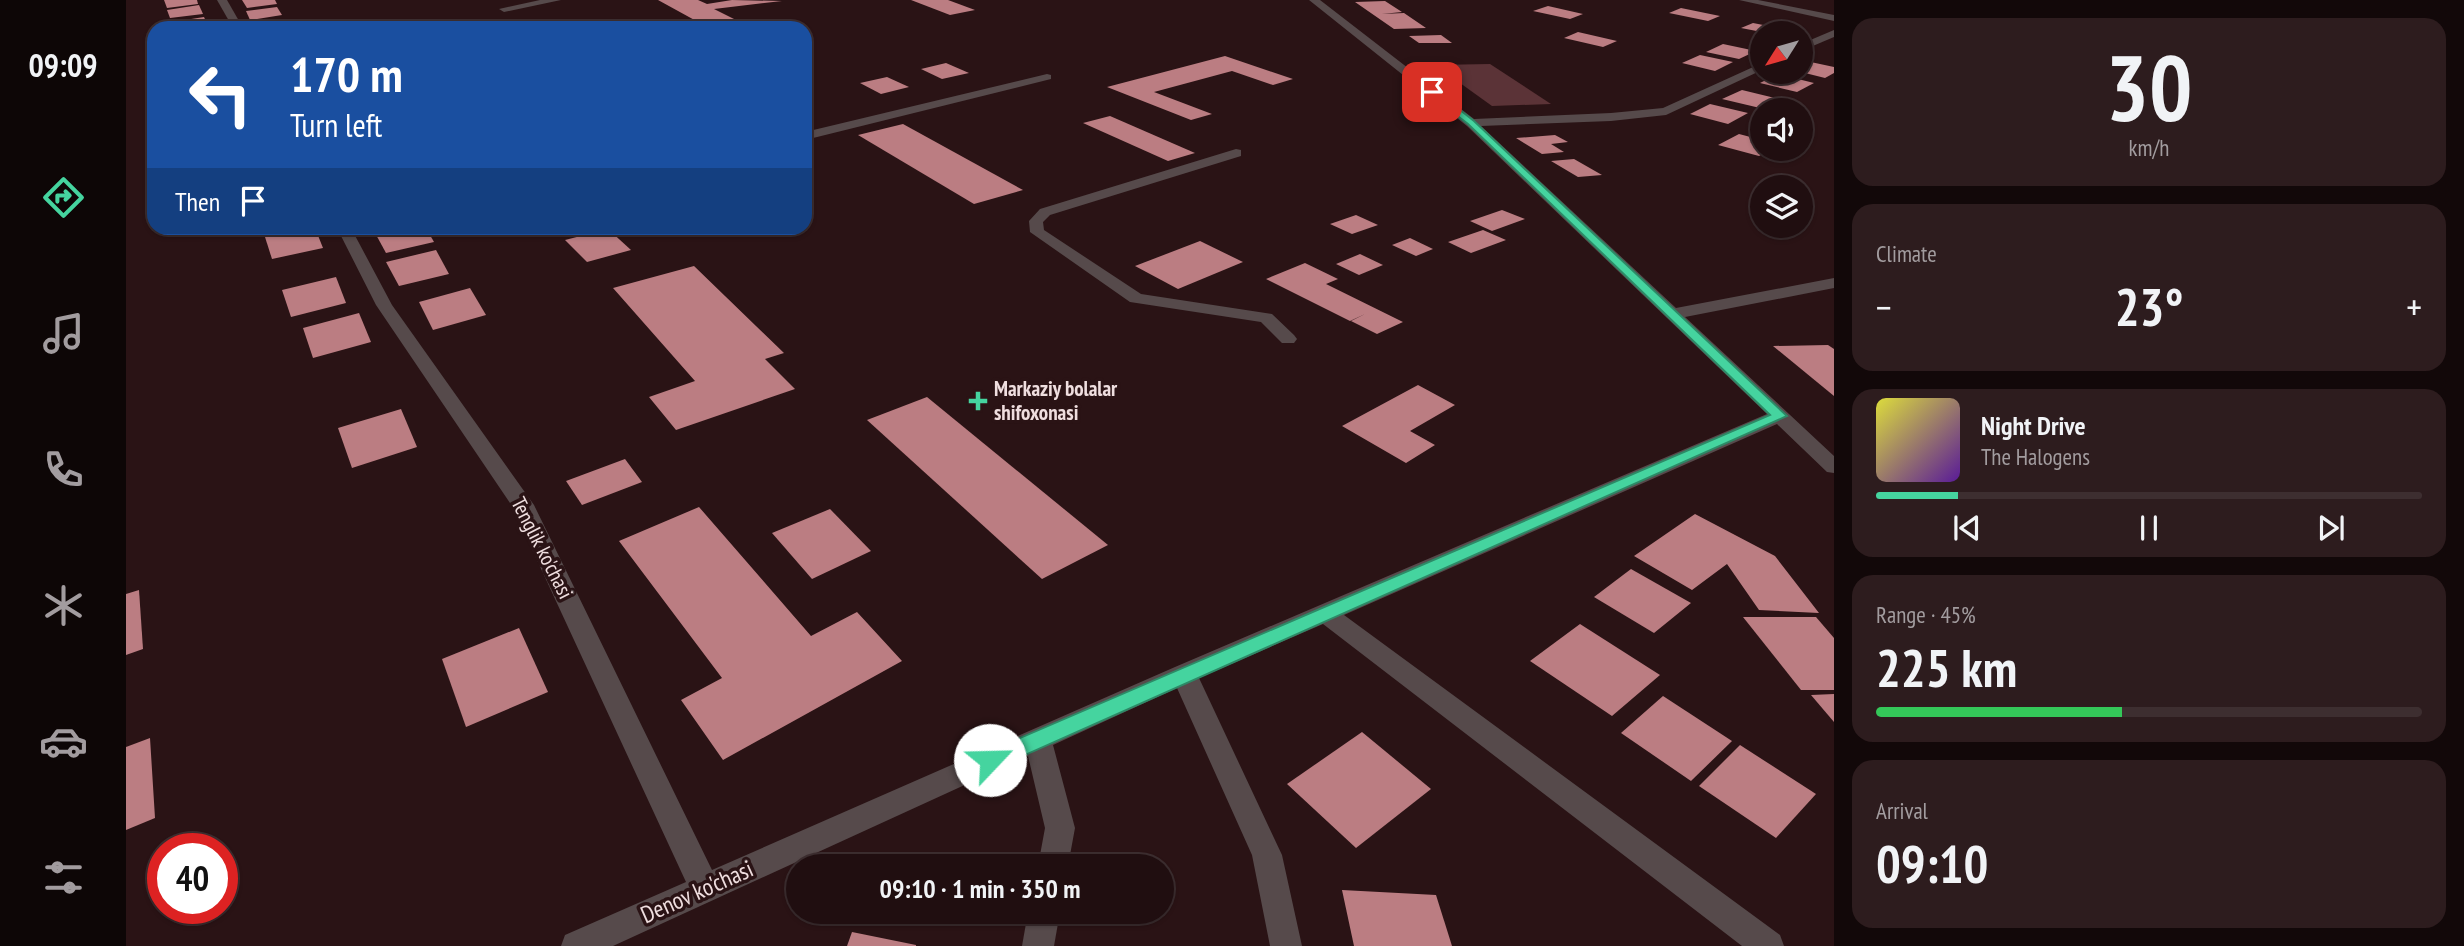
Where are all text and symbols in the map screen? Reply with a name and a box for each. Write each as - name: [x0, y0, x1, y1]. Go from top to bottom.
- north arrow: [1750, 21, 1813, 84]
- map controls: [1750, 21, 1813, 238]
- text: 30: [2106, 28, 2193, 146]
- text: 170 m: [290, 42, 403, 106]
- text: 09:09: [28, 44, 98, 86]
- icon: left: [175, 49, 266, 140]
- pin: [1402, 62, 1462, 122]
- icon: arrive: [1413, 73, 1451, 111]
- button: sound: [1750, 98, 1813, 161]
- text: Turn left: [290, 104, 382, 146]
- text: km/h: [2129, 133, 2169, 162]
- icon: directions: [39, 173, 88, 222]
- button: layers: [1750, 175, 1813, 238]
- icon: arrive: [234, 182, 272, 220]
- text: Then: [175, 185, 220, 218]
- text: Climate: [1876, 239, 1937, 268]
- text: 23°: [2115, 273, 2183, 340]
- text: −: [1876, 282, 1892, 331]
- text: +: [2406, 282, 2422, 331]
- icon: music: [39, 309, 88, 358]
- place label: Markaziy bolalar shifoxonasi: [994, 375, 1118, 426]
- marker: Markaziy bolalar shifoxonasi: [968, 391, 988, 411]
- text: Night Drive: [1981, 409, 2086, 442]
- text: The Halogens: [1981, 442, 2090, 471]
- icon: phone: [39, 445, 88, 494]
- street label: Tenglik ko'chasi: [505, 492, 580, 603]
- icon: previous: [1948, 509, 1986, 547]
- icon: pause: [2130, 509, 2168, 547]
- icon: next: [2312, 509, 2350, 547]
- icon: climate: [39, 581, 88, 630]
- text: Range · 45%: [1876, 600, 1976, 629]
- text: 225 km: [1876, 634, 2017, 701]
- icon: car: [39, 717, 88, 766]
- position arrow: [953, 723, 1027, 797]
- text: Arrival: [1876, 796, 1928, 825]
- text: 09:10: [1876, 830, 1988, 897]
- speed limit sign: 40: [147, 833, 238, 924]
- icon: filters: [39, 853, 88, 902]
- street label: Denov ko'chasi: [636, 853, 758, 930]
- text: 09:10 · 1 min · 350 m: [880, 872, 1080, 905]

